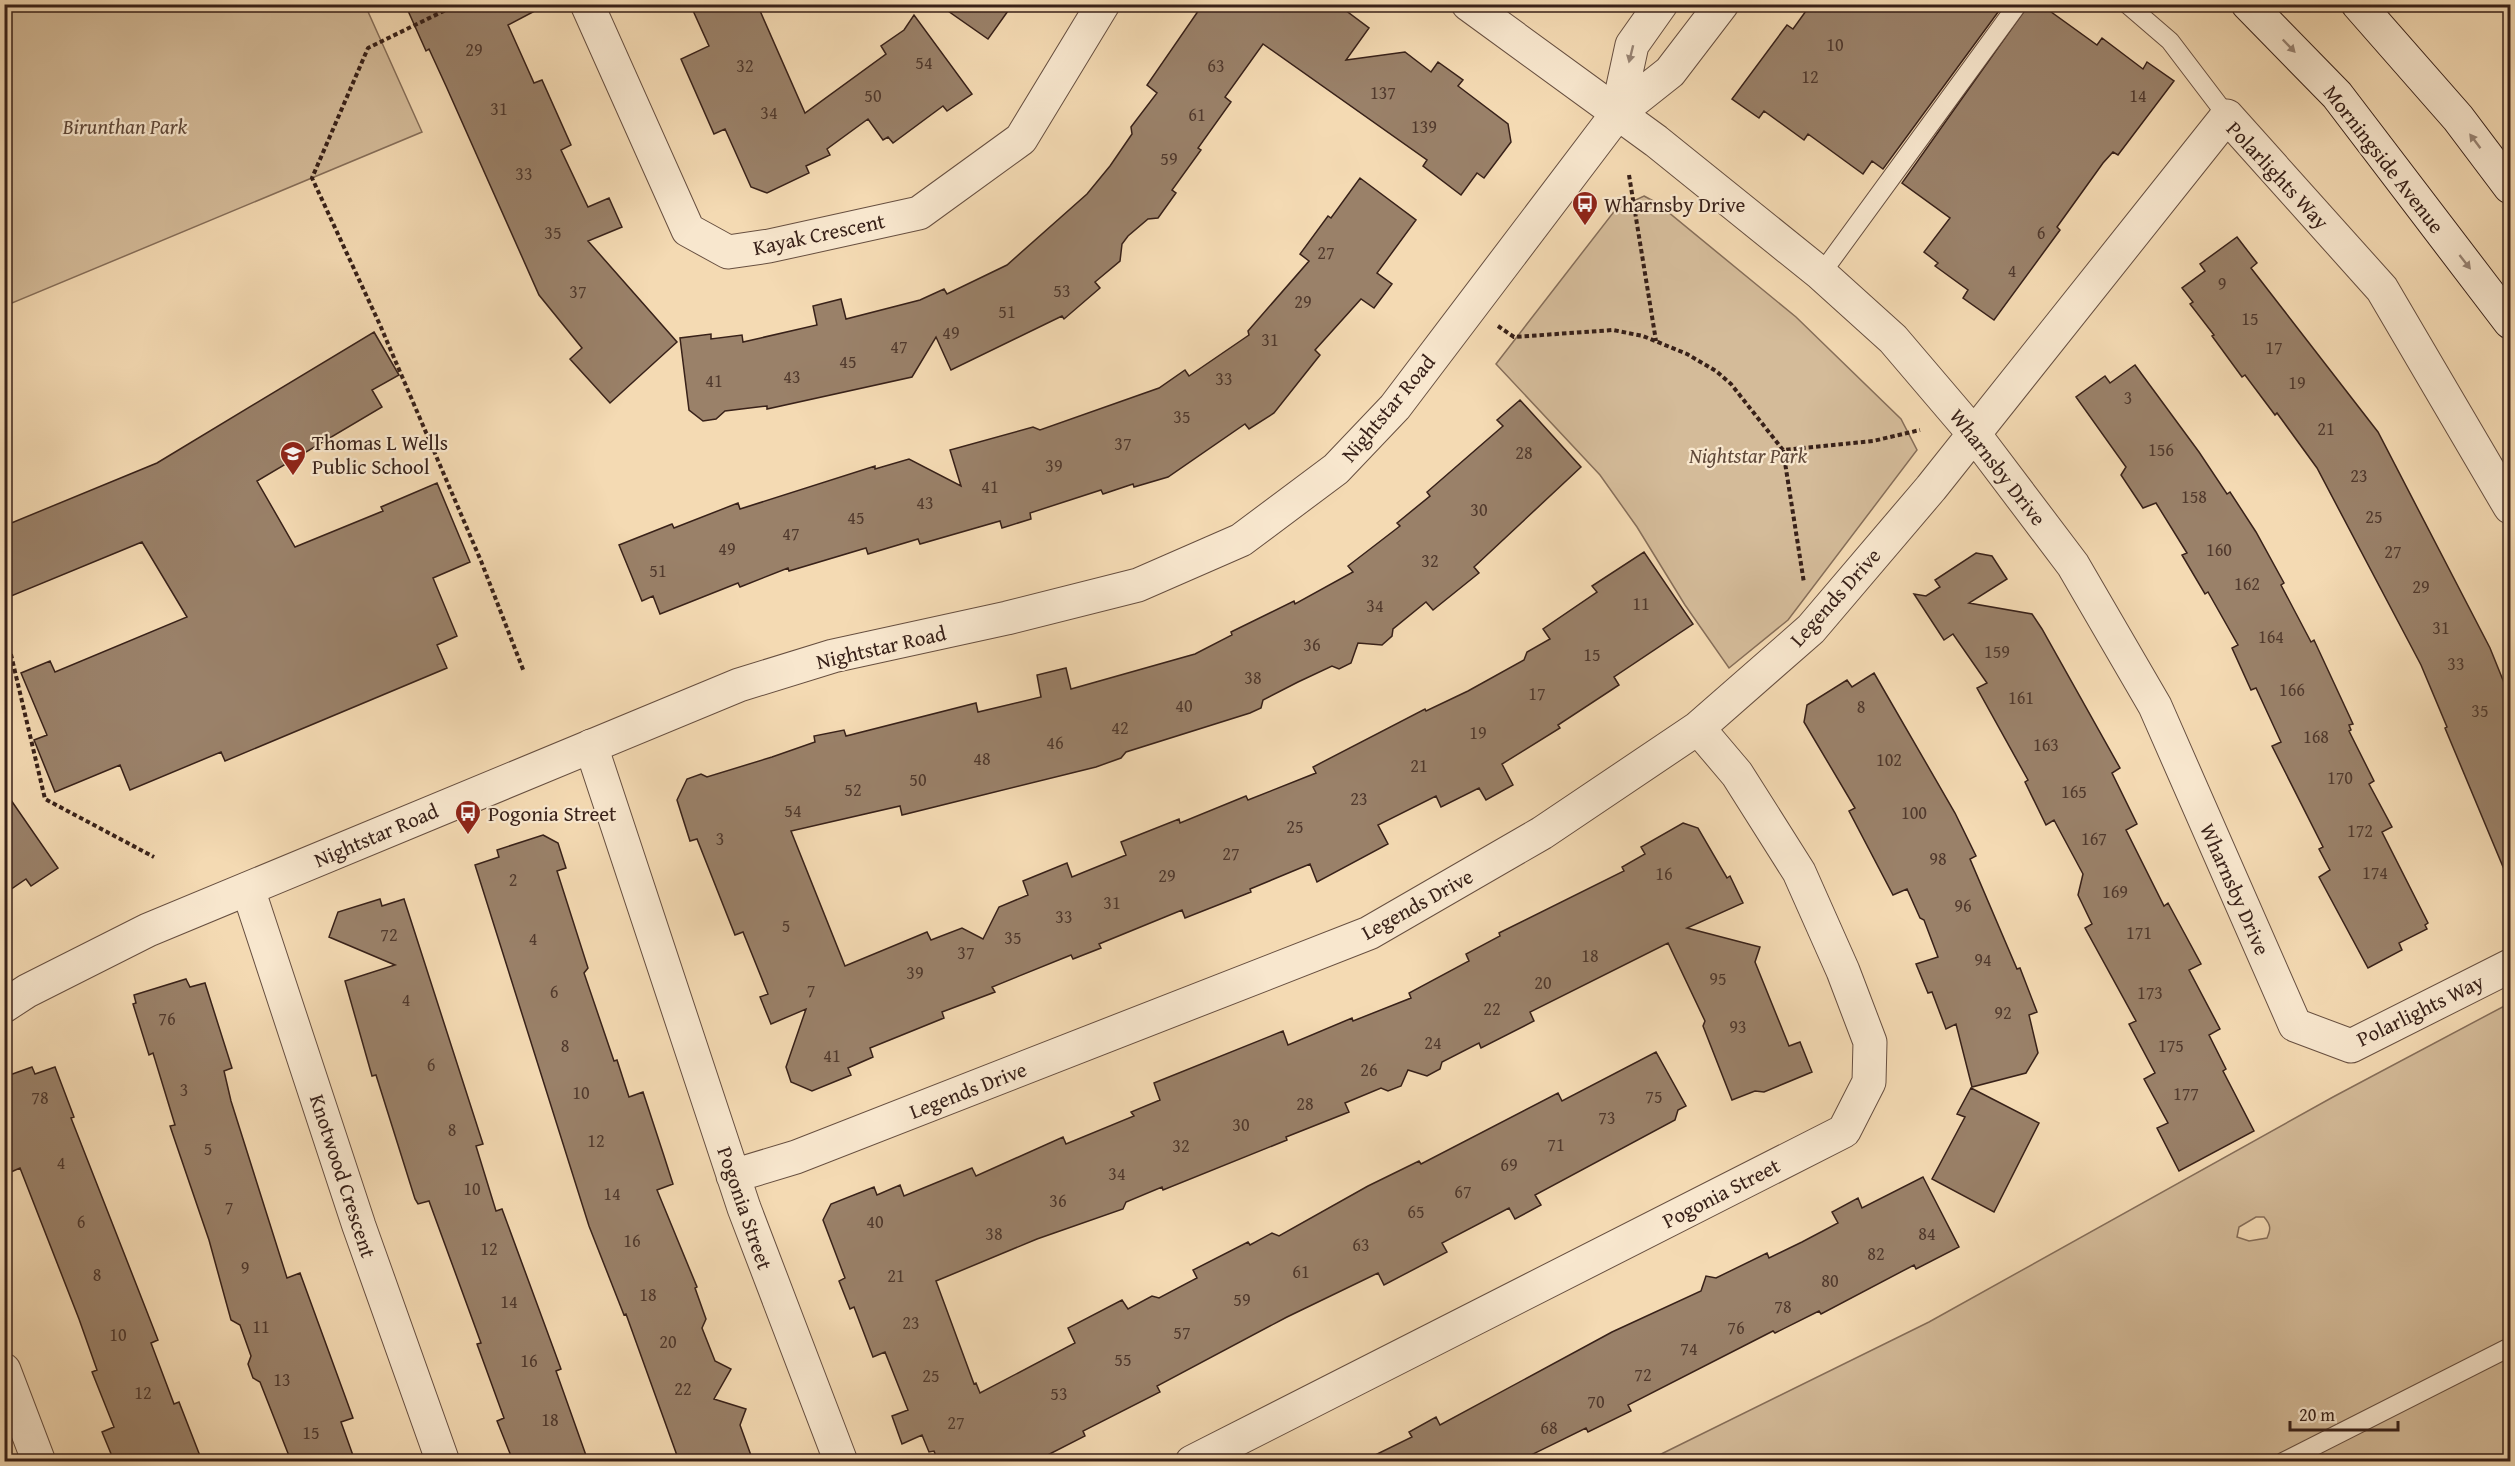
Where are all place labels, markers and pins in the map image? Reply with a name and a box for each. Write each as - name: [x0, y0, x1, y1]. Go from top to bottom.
- bus stop icon: Wharnsby Drive: [1570, 189, 1600, 227]
- place label: Wharnsby Drive: [1604, 189, 1746, 220]
- place label: Thomas L Wells Public School: [312, 427, 448, 482]
- school or university icon: Thomas L Wells Public School: [278, 439, 308, 477]
- bus stop icon: Pogonia Street: [453, 798, 483, 836]
- place label: Pogonia Street: [488, 798, 617, 829]

